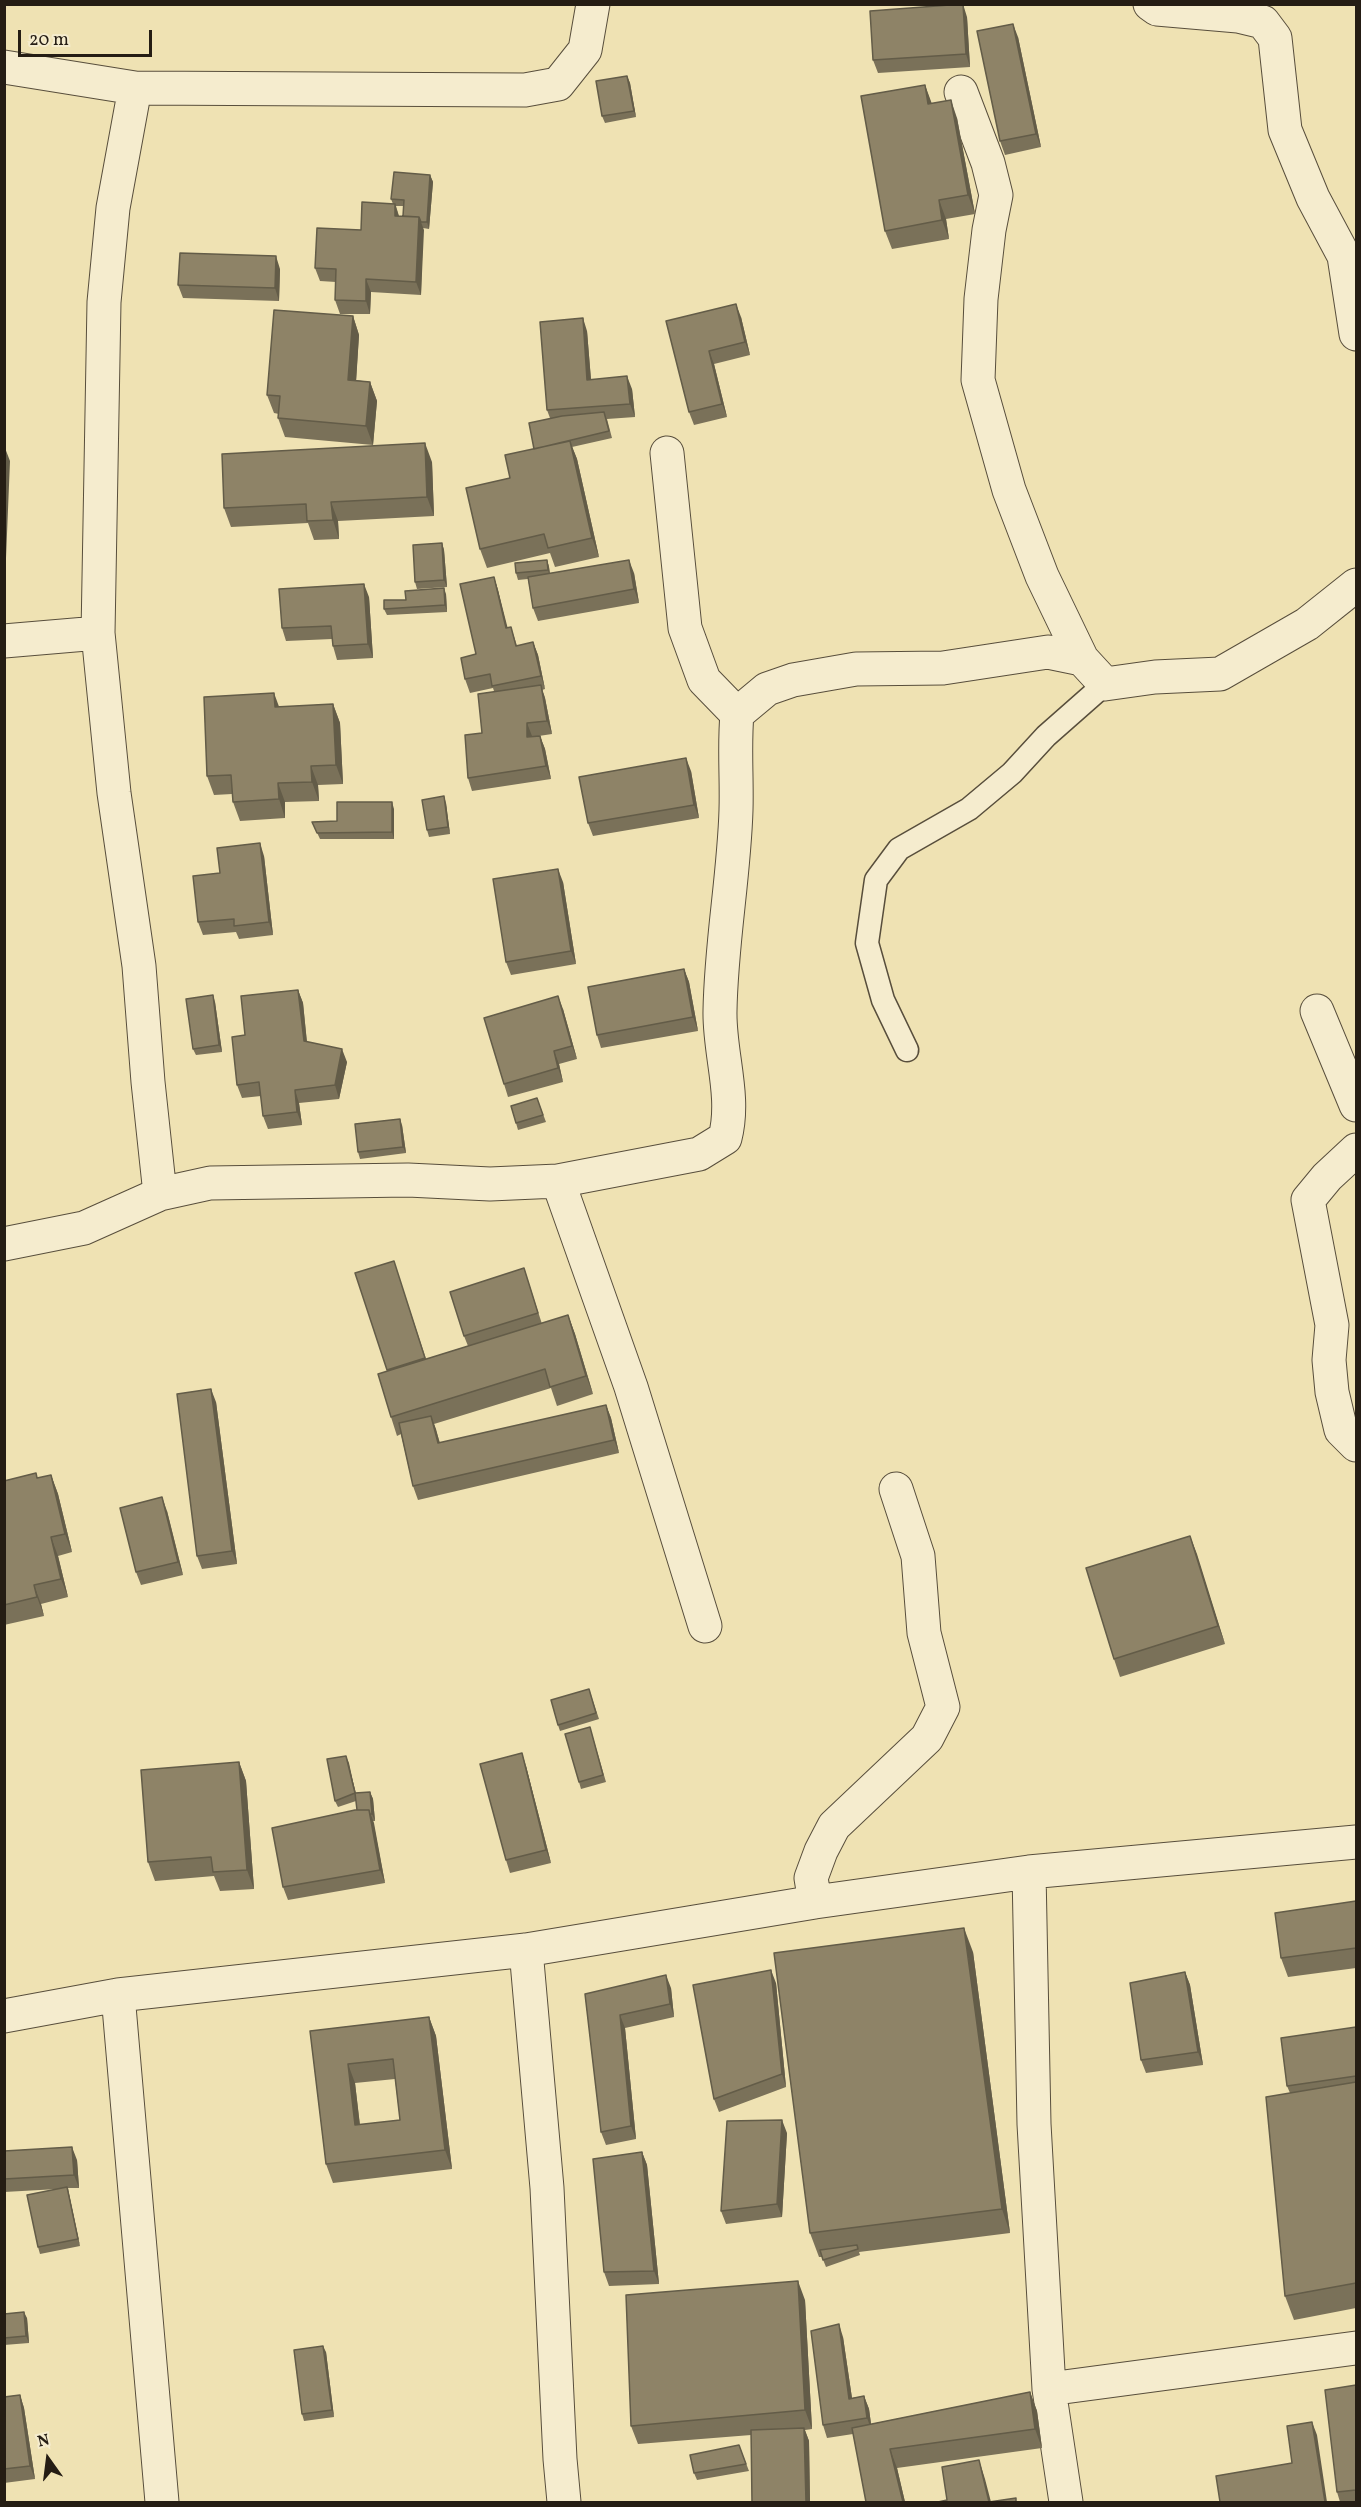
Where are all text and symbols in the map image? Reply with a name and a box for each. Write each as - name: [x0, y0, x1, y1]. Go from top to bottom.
- scale bar: [21, 18, 154, 56]
- text: 20 m: [29, 28, 69, 53]
- north arrow: [18, 2429, 78, 2489]
- text: N: [35, 2429, 52, 2454]

